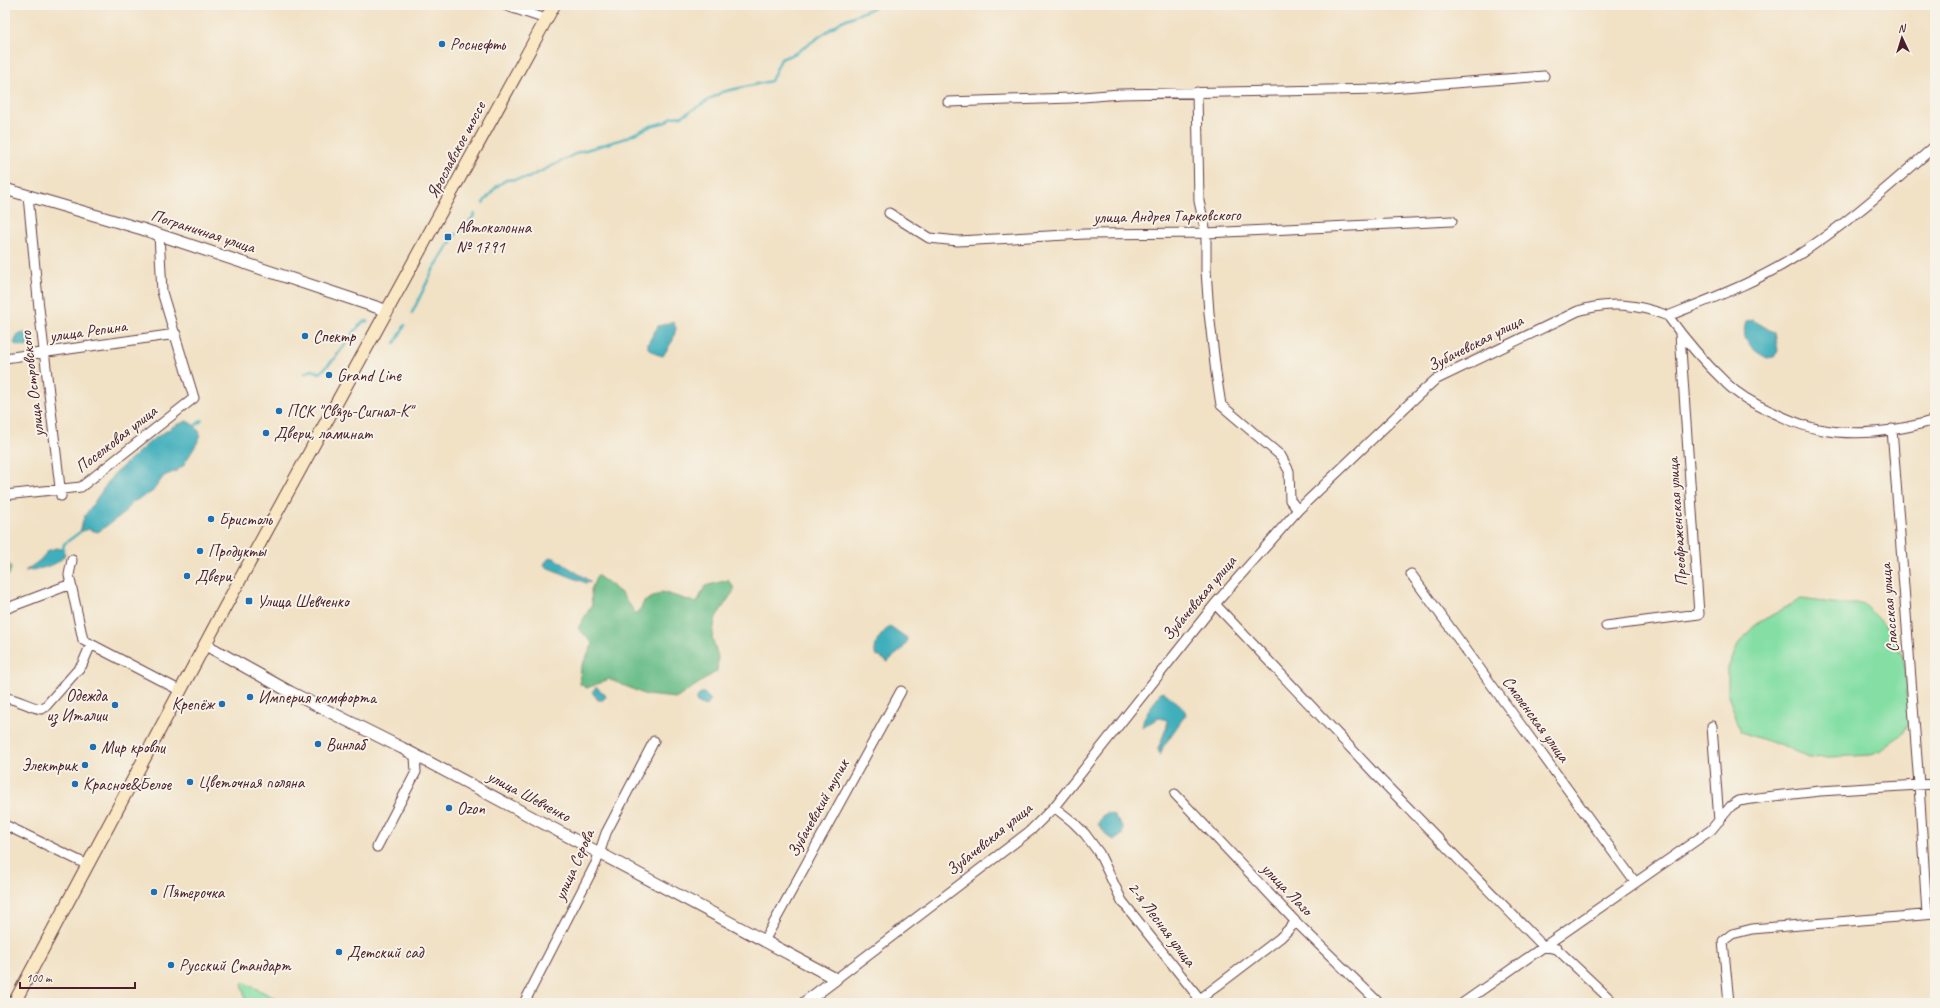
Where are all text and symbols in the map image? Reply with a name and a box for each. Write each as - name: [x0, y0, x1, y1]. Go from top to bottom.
- north arrow: [1882, 18, 1922, 58]
- text: N: [1897, 21, 1907, 35]
- place label: Роснефть: [450, 34, 506, 55]
- marker: Роснефть: [437, 39, 447, 49]
- street label: Ярославское шоссе: [422, 97, 491, 202]
- street label: Пограничная улица: [148, 204, 259, 258]
- street label: улица Андрея Тарковского: [1092, 204, 1242, 228]
- place label: Автоколонна № 1791: [456, 217, 533, 258]
- marker: Автоколонна № 1791: [443, 232, 453, 242]
- street label: Зубачевская улица: [1424, 309, 1527, 376]
- street label: улица Репина: [47, 315, 130, 347]
- place label: Спектр: [313, 326, 357, 347]
- street label: улица Островского: [15, 329, 49, 439]
- marker: Спектр: [300, 331, 310, 341]
- place label: Grand Line: [337, 365, 402, 386]
- marker: Grand Line: [324, 370, 334, 380]
- street label: Поселковая улица: [71, 400, 162, 477]
- place label: ПСК "Связь-Сигнал-К": [287, 401, 417, 423]
- marker: ПСК "Связь-Сигнал-К": [274, 406, 284, 416]
- place label: Двери, ламинат: [274, 423, 373, 444]
- marker: Двери, ламинат: [261, 428, 271, 438]
- street label: Преображенская улица: [1662, 455, 1692, 587]
- place label: Бристоль: [219, 509, 273, 530]
- marker: Бристоль: [206, 514, 216, 524]
- place label: Продукты: [208, 541, 268, 562]
- marker: Продукты: [195, 546, 205, 556]
- street label: Зубачевская улица: [1157, 550, 1241, 645]
- street label: Спасская улица: [1874, 560, 1903, 654]
- place label: Двери: [195, 566, 233, 587]
- marker: Двери: [182, 571, 192, 581]
- place label: Улица Шевченко: [257, 591, 351, 612]
- marker: Улица Шевченко: [244, 596, 254, 606]
- street label: Смоленская улица: [1498, 672, 1575, 768]
- place label: Одежда из Италии: [46, 685, 109, 727]
- place label: Империя комфорта: [258, 687, 378, 708]
- marker: Империя комфорта: [245, 692, 255, 702]
- place label: Крепёж: [172, 694, 216, 715]
- marker: Крепёж: [217, 699, 227, 709]
- marker: Одежда из Италии: [110, 700, 120, 710]
- place label: Винлаб: [326, 734, 369, 755]
- place label: Мир кровли: [101, 737, 167, 758]
- marker: Винлаб: [313, 739, 323, 749]
- marker: Мир кровли: [88, 742, 98, 752]
- street label: Зубачевский тупик: [782, 754, 854, 861]
- place label: Электрик: [21, 755, 79, 776]
- marker: Электрик: [80, 760, 90, 770]
- street label: улица Шевченко: [483, 765, 575, 827]
- place label: Цветочная поляна: [198, 772, 306, 793]
- place label: Красное&Белое: [83, 774, 172, 795]
- marker: Цветочная поляна: [185, 777, 195, 787]
- marker: Красное&Белое: [70, 779, 80, 789]
- street label: Зубачевская улица: [942, 797, 1037, 880]
- place label: Ozon: [457, 798, 485, 819]
- marker: Ozon: [444, 803, 454, 813]
- street label: улица Серова: [549, 825, 600, 904]
- street label: улица Лазо: [1256, 858, 1319, 921]
- street label: 2-я Лесная улица: [1123, 877, 1202, 972]
- place label: Пятерочка: [162, 882, 226, 903]
- marker: Пятерочка: [149, 887, 159, 897]
- place label: Детский сад: [347, 942, 425, 963]
- marker: Детский сад: [334, 947, 344, 957]
- place label: Русский Стандарт: [179, 955, 292, 976]
- marker: Русский Стандарт: [166, 960, 176, 970]
- scale bar: [20, 964, 135, 990]
- text: 100 m: [26, 970, 53, 986]

